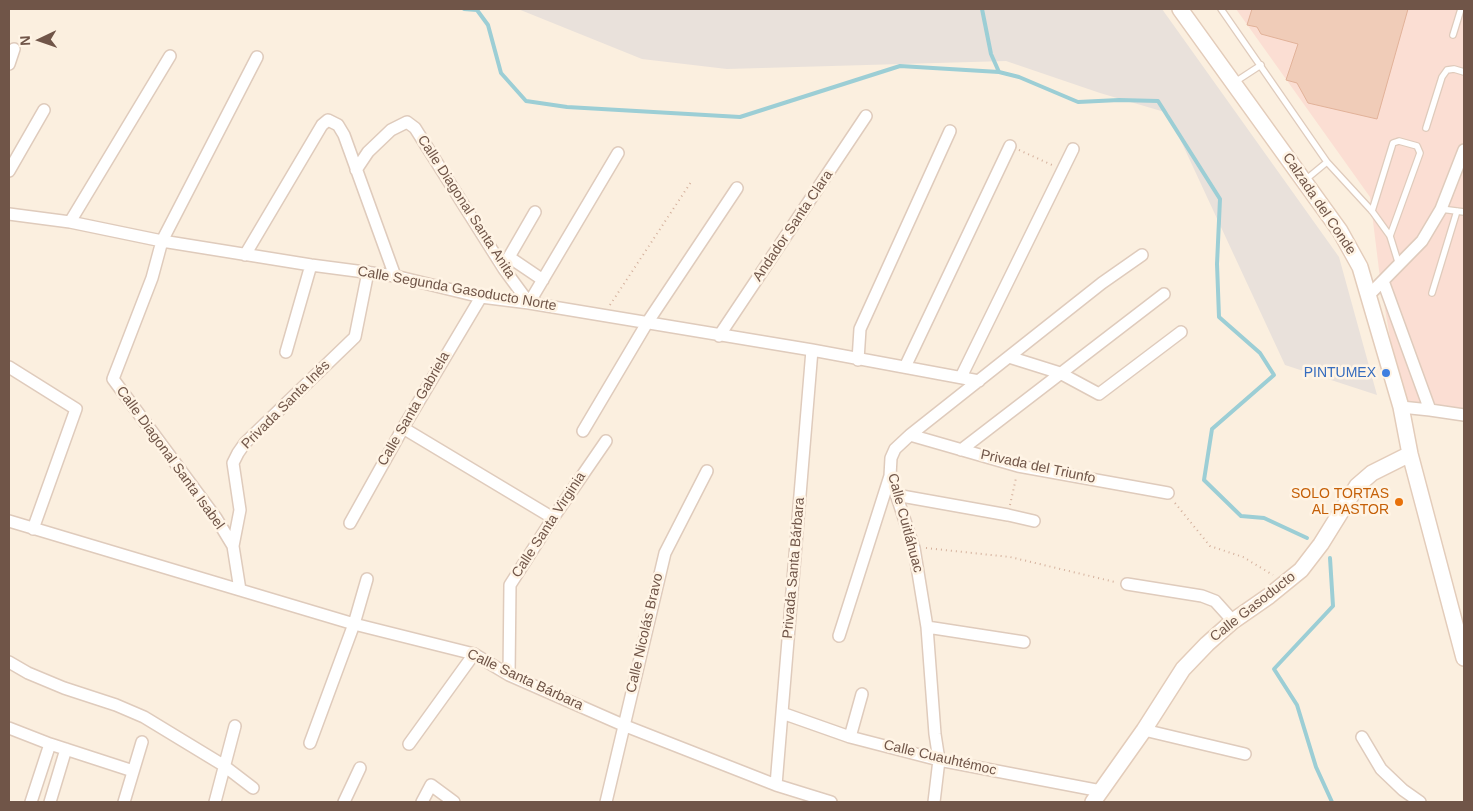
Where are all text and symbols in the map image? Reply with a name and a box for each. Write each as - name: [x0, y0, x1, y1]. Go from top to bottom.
- north arrow: [15, 15, 65, 65]
- text: N: [17, 35, 33, 46]
- street label: Calle Diagonal Santa Anita: [413, 132, 519, 282]
- street label: Calzada del Conde: [1279, 150, 1359, 258]
- street label: Andador Santa Clara: [749, 167, 837, 285]
- street label: Calle Segunda Gasoducto Norte: [356, 263, 558, 315]
- street label: Calle Santa Gabriela: [374, 349, 454, 469]
- street label: Privada Santa Inés: [238, 357, 334, 453]
- place label: PINTUMEX: [1304, 365, 1376, 381]
- marker: PINTUMEX: [1380, 367, 1392, 379]
- street label: Calle Diagonal Santa Isabel: [112, 383, 228, 533]
- street label: Privada del Triunfo: [979, 447, 1097, 487]
- street label: Calle Santa Virginia: [509, 469, 589, 581]
- street label: Calle Cuitláhuac: [884, 472, 926, 574]
- place label: SOLO TORTAS AL PASTOR: [1291, 486, 1389, 518]
- marker: SOLO TORTAS AL PASTOR: [1393, 496, 1405, 508]
- street label: Privada Santa Bárbara: [779, 497, 809, 639]
- street label: Calle Gasoducto: [1207, 569, 1299, 645]
- street label: Calle Nicolás Bravo: [623, 572, 667, 694]
- street label: Calle Santa Bárbara: [464, 646, 586, 714]
- street label: Calle Cuauhtémoc: [882, 737, 998, 779]

